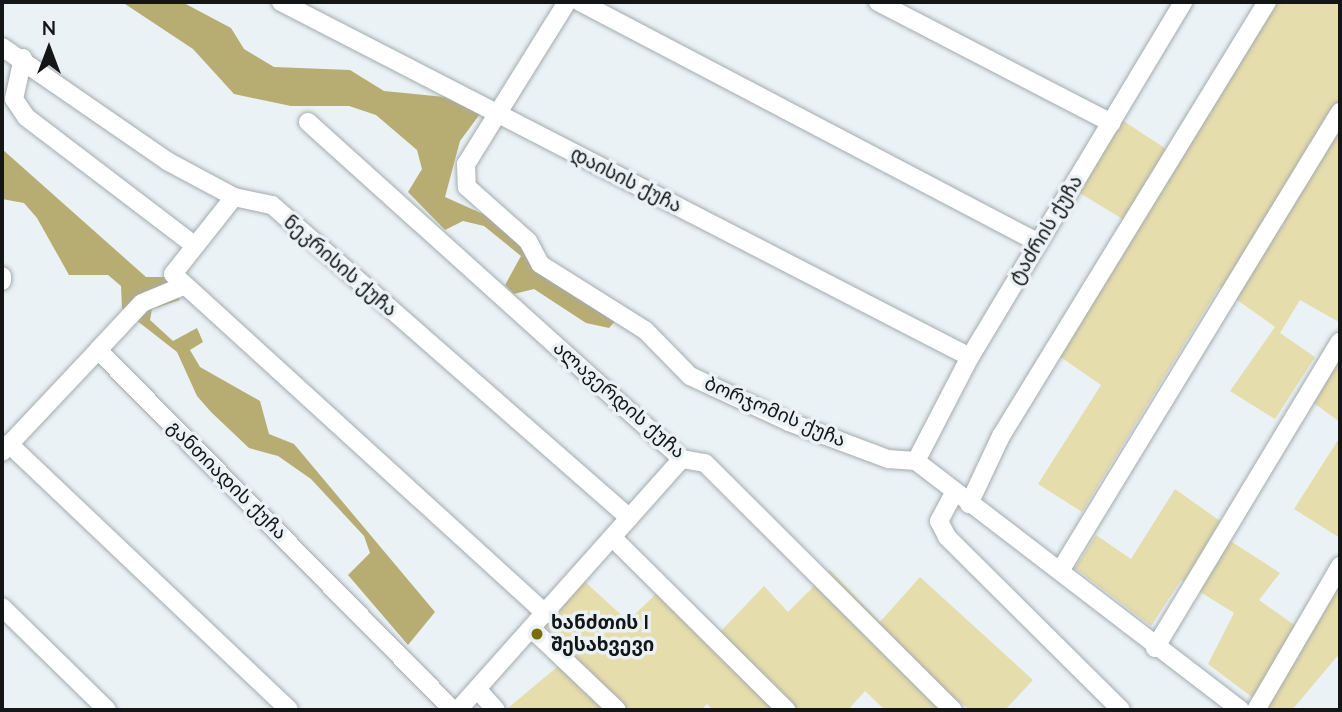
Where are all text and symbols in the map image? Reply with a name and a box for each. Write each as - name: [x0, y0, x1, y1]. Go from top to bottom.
- north arrow: [14, 14, 84, 84]
- text: N: [42, 16, 56, 40]
- street label: დაისის ქუჩა: [567, 142, 685, 218]
- street label: ტაძრის ქუჩა: [1004, 171, 1088, 289]
- street label: ნეკრისის ქუჩა: [279, 211, 401, 321]
- street label: ალავერდის ქუჩა: [548, 337, 690, 463]
- street label: ბორჯომის ქუჩა: [701, 372, 849, 452]
- street label: განთიადის ქუჩა: [163, 416, 291, 544]
- place label: ხანძთის I შესახვევი: [551, 612, 654, 656]
- marker: ხანძთის I შესახვევი: [529, 626, 545, 642]

